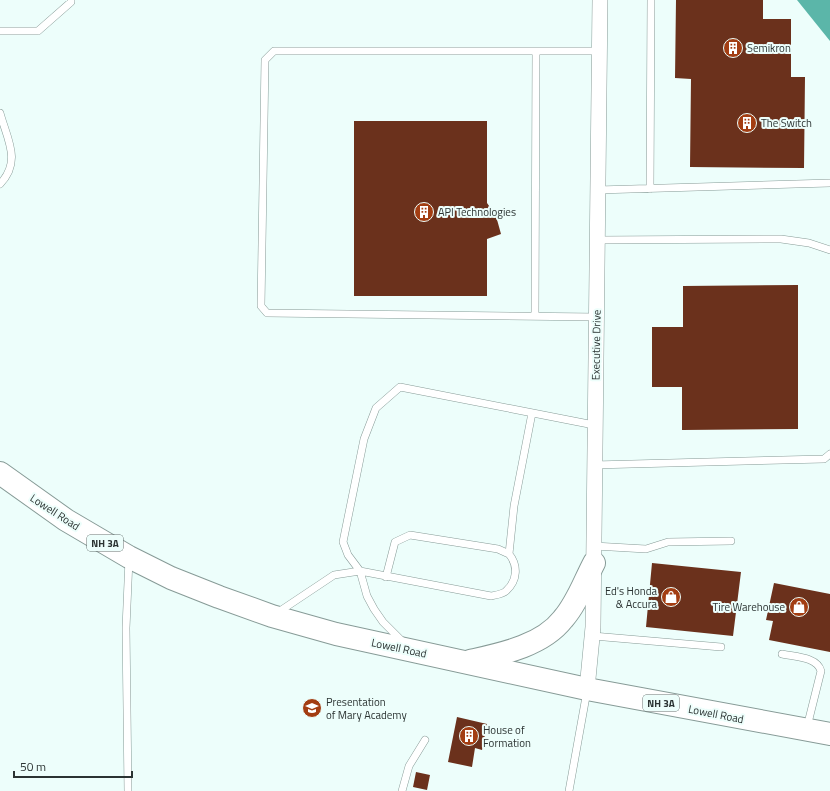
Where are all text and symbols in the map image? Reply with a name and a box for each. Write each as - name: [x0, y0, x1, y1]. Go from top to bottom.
- building icon: Semikron: [722, 37, 744, 59]
- place label: Semikron: [747, 40, 791, 56]
- building icon: The Switch: [736, 112, 758, 134]
- place label: The Switch: [761, 115, 812, 131]
- building icon: API Technologies: [413, 201, 435, 223]
- place label: API Technologies: [438, 204, 516, 220]
- street label: Executive Drive: [587, 309, 605, 380]
- street label: Lowell Road: [27, 490, 83, 534]
- road number: NH 3A: [87, 535, 123, 551]
- place label: Ed's Honda & Accura: [605, 583, 657, 612]
- shop icon: Ed's Honda & Accura: [660, 586, 682, 608]
- shop icon: Tire Warehouse: [788, 596, 810, 618]
- place label: Tire Warehouse: [713, 599, 785, 615]
- street label: Lowell Road: [370, 634, 428, 662]
- place label: Presentation of Mary Academy: [326, 694, 407, 723]
- road number: NH 3A: [643, 695, 679, 711]
- school or university icon: Presentation of Mary Academy: [301, 697, 323, 719]
- street label: Lowell Road: [687, 701, 745, 727]
- place label: House of Formation: [483, 722, 531, 751]
- building icon: House of Formation: [458, 725, 480, 747]
- scale bar: [14, 753, 132, 779]
- text: 50 m: [20, 757, 46, 776]

